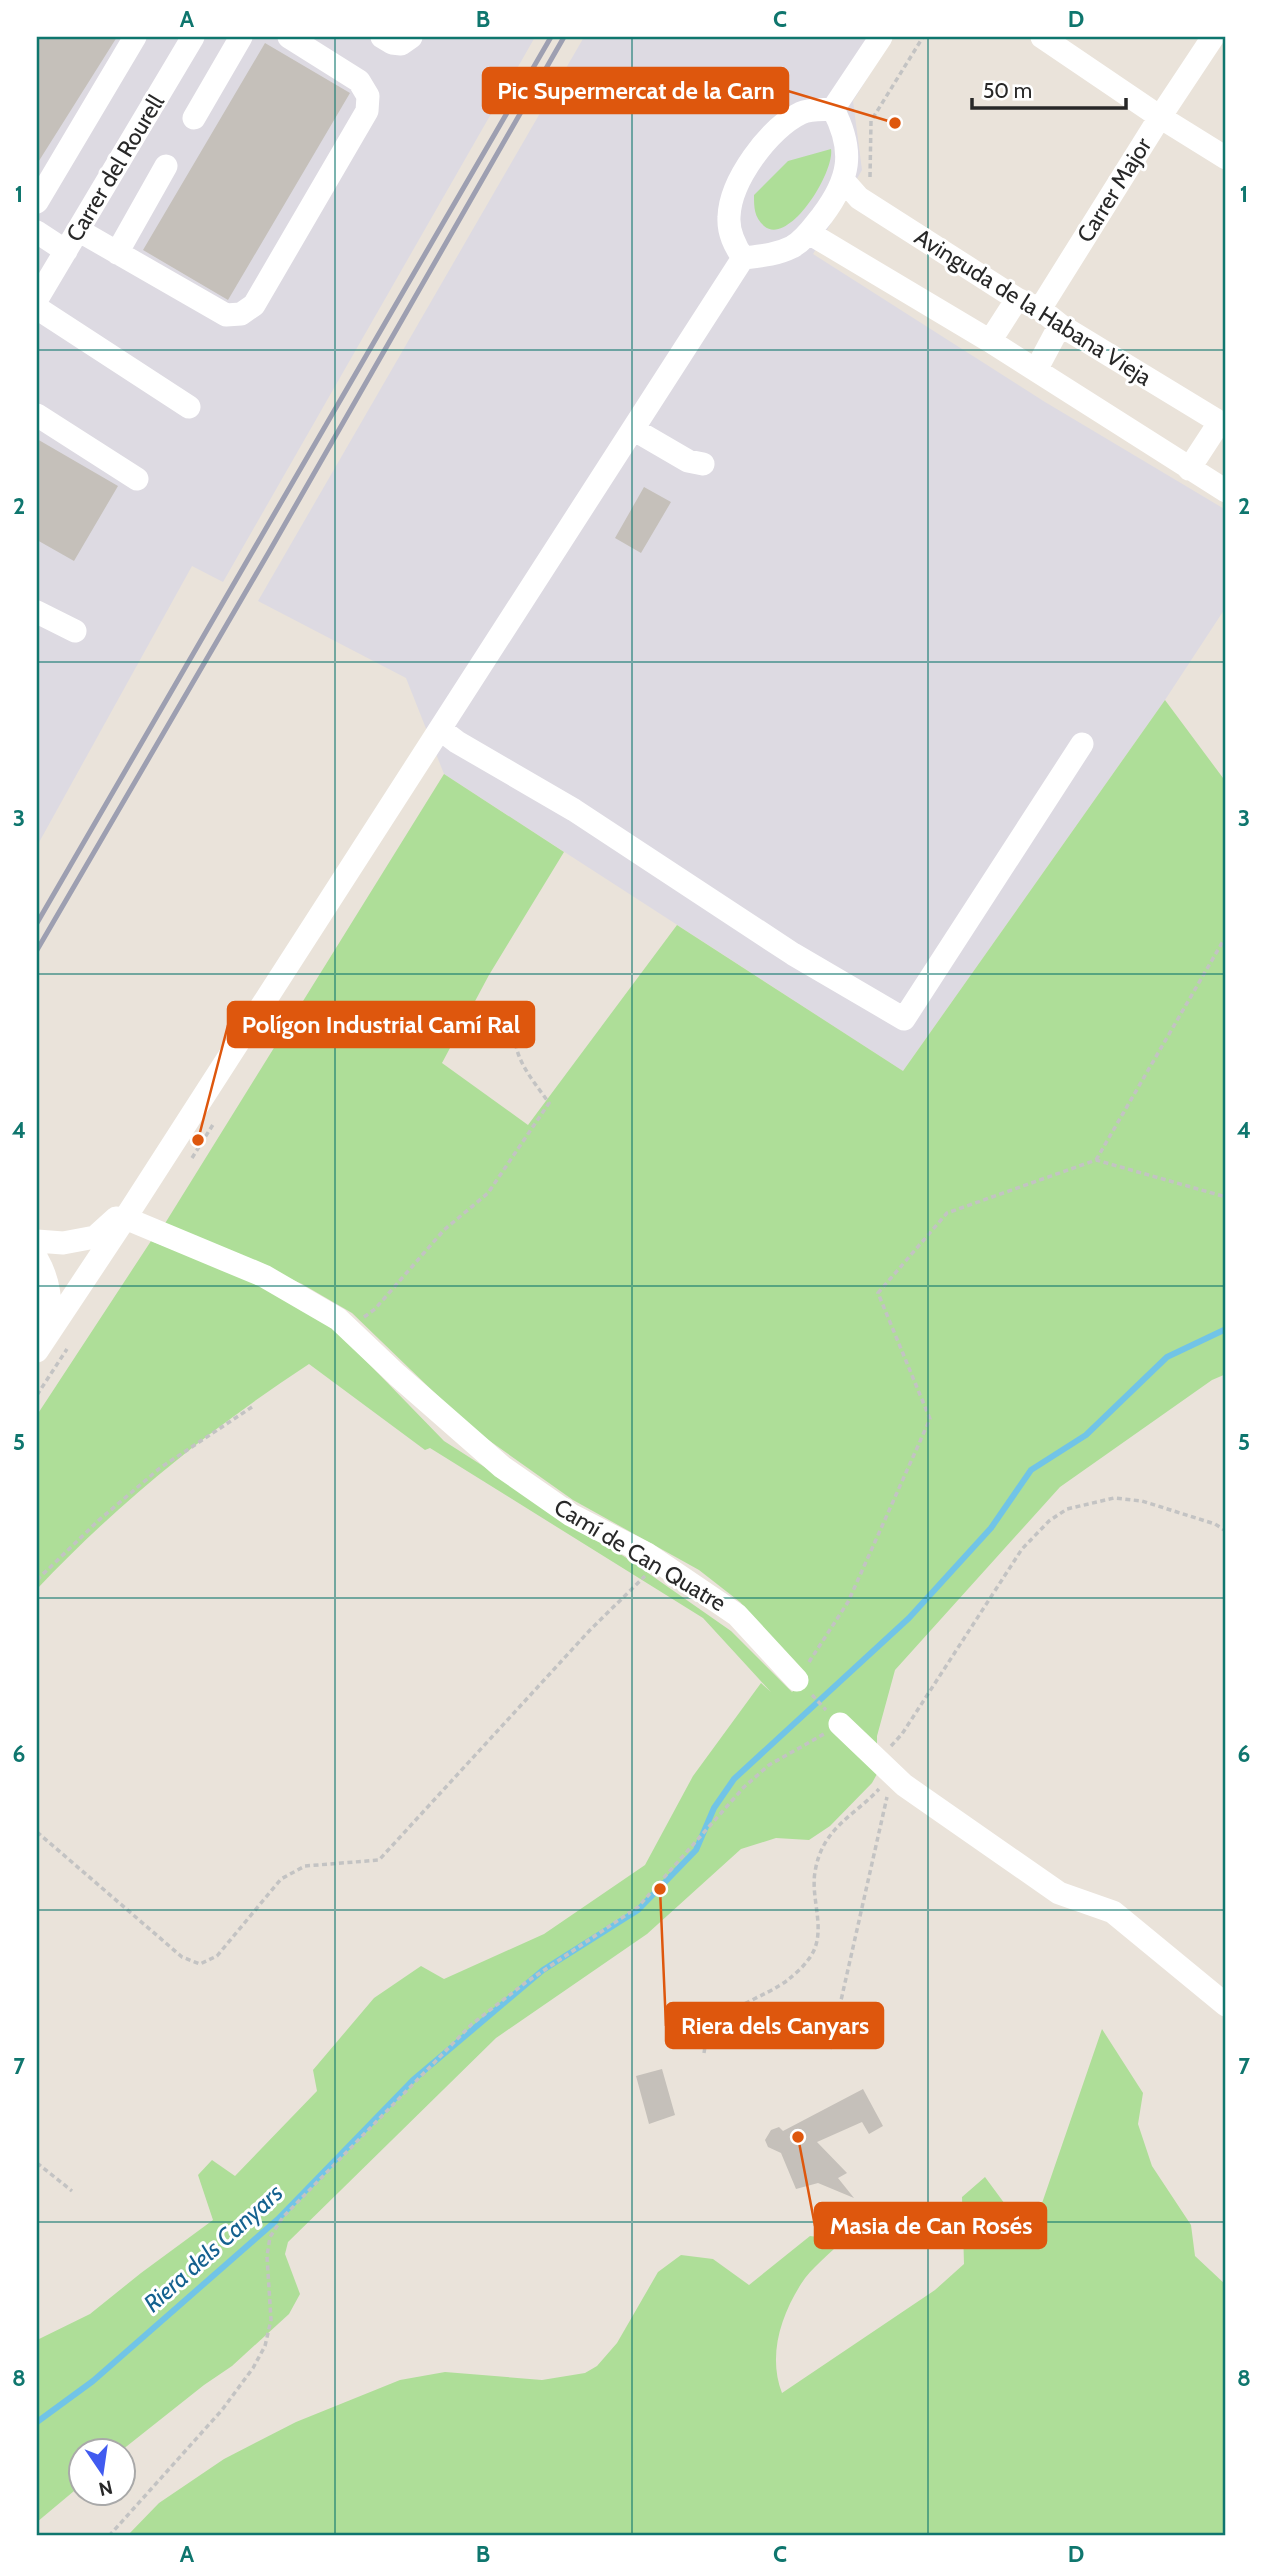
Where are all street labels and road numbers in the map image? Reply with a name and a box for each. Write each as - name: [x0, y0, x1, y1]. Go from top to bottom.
- street label: Carrer del Rourell: [60, 89, 170, 247]
- street label: Carrer Major: [1071, 132, 1158, 247]
- street label: Avinguda de la Habana Vieja: [909, 223, 1157, 391]
- street label: Camí de Can Quatre: [549, 1493, 731, 1617]

